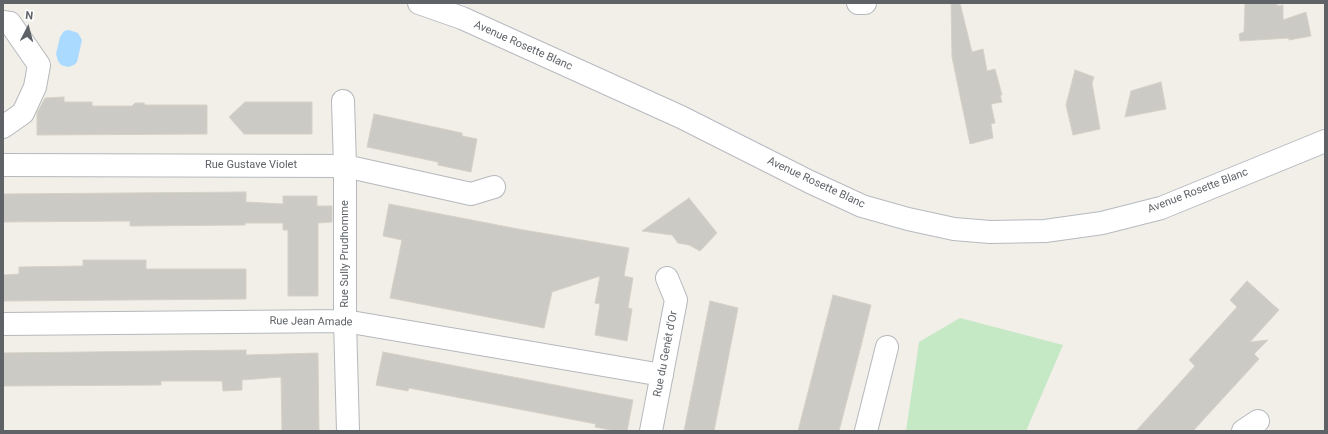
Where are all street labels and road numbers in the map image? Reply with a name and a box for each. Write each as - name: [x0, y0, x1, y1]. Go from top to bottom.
- street label: Avenue Rosette Blanc: [472, 18, 574, 74]
- street label: Avenue Rosette Blanc: [765, 155, 867, 211]
- street label: Rue Gustave Violet: [205, 158, 297, 172]
- street label: Avenue Rosette Blanc: [1146, 166, 1250, 216]
- street label: Rue Sully Prudhomme: [338, 200, 352, 308]
- street label: Rue du Genêt d'Or: [651, 310, 681, 398]
- street label: Rue Jean Amade: [269, 315, 353, 329]

